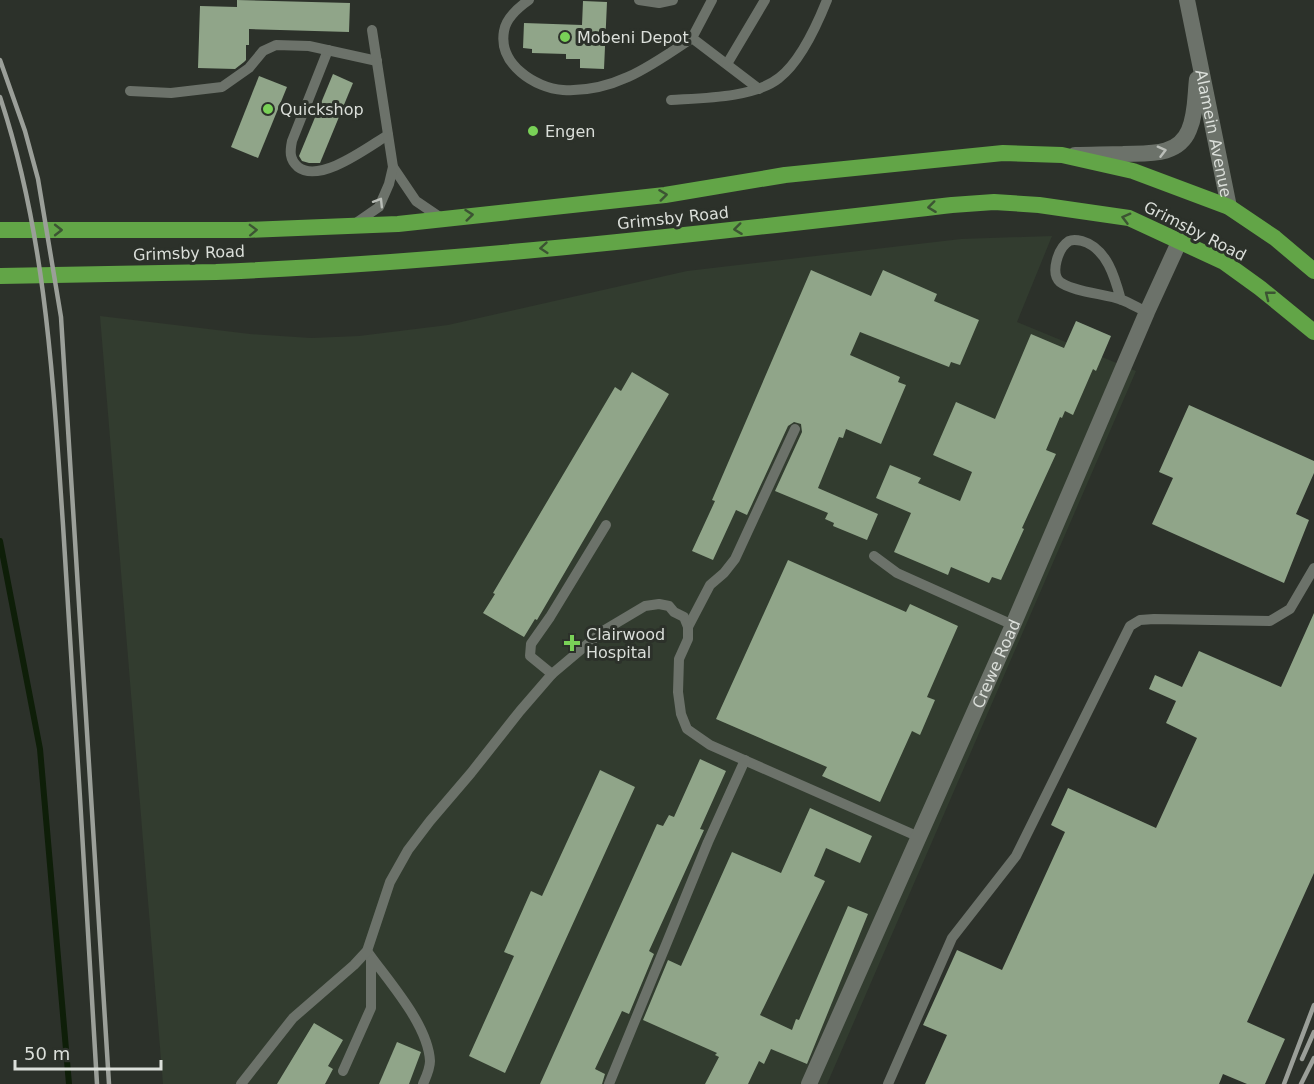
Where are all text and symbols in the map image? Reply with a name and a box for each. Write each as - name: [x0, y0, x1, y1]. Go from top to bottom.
- place label: Mobeni Depot: [577, 28, 689, 47]
- marker: Mobeni Depot: [558, 30, 572, 44]
- street label: Alamein Avenue: [1192, 68, 1236, 199]
- place label: Quickshop: [280, 100, 364, 119]
- marker: Quickshop: [261, 102, 275, 116]
- place label: Engen: [545, 122, 595, 141]
- marker: Engen: [526, 124, 540, 138]
- one-way arrow: [1156, 146, 1167, 158]
- one-way arrow: [658, 189, 667, 201]
- street label: Grimsby Road: [1141, 197, 1249, 265]
- one-way arrow: [372, 198, 384, 208]
- one-way arrow: [928, 200, 937, 213]
- street label: Grimsby Road: [616, 203, 730, 233]
- one-way arrow: [464, 209, 473, 222]
- one-way arrow: [1121, 213, 1131, 226]
- one-way arrow: [734, 222, 743, 235]
- one-way arrow: [249, 223, 258, 236]
- one-way arrow: [54, 224, 63, 236]
- one-way arrow: [540, 241, 549, 254]
- street label: Grimsby Road: [133, 242, 245, 264]
- one-way arrow: [1264, 291, 1275, 302]
- street label: Crewe Road: [968, 616, 1024, 711]
- place label: Clairwood Hospital: [586, 625, 665, 662]
- marker: Clairwood Hospital: [563, 634, 581, 652]
- scale bar: [15, 1033, 160, 1071]
- text: 50 m: [24, 1043, 70, 1064]

